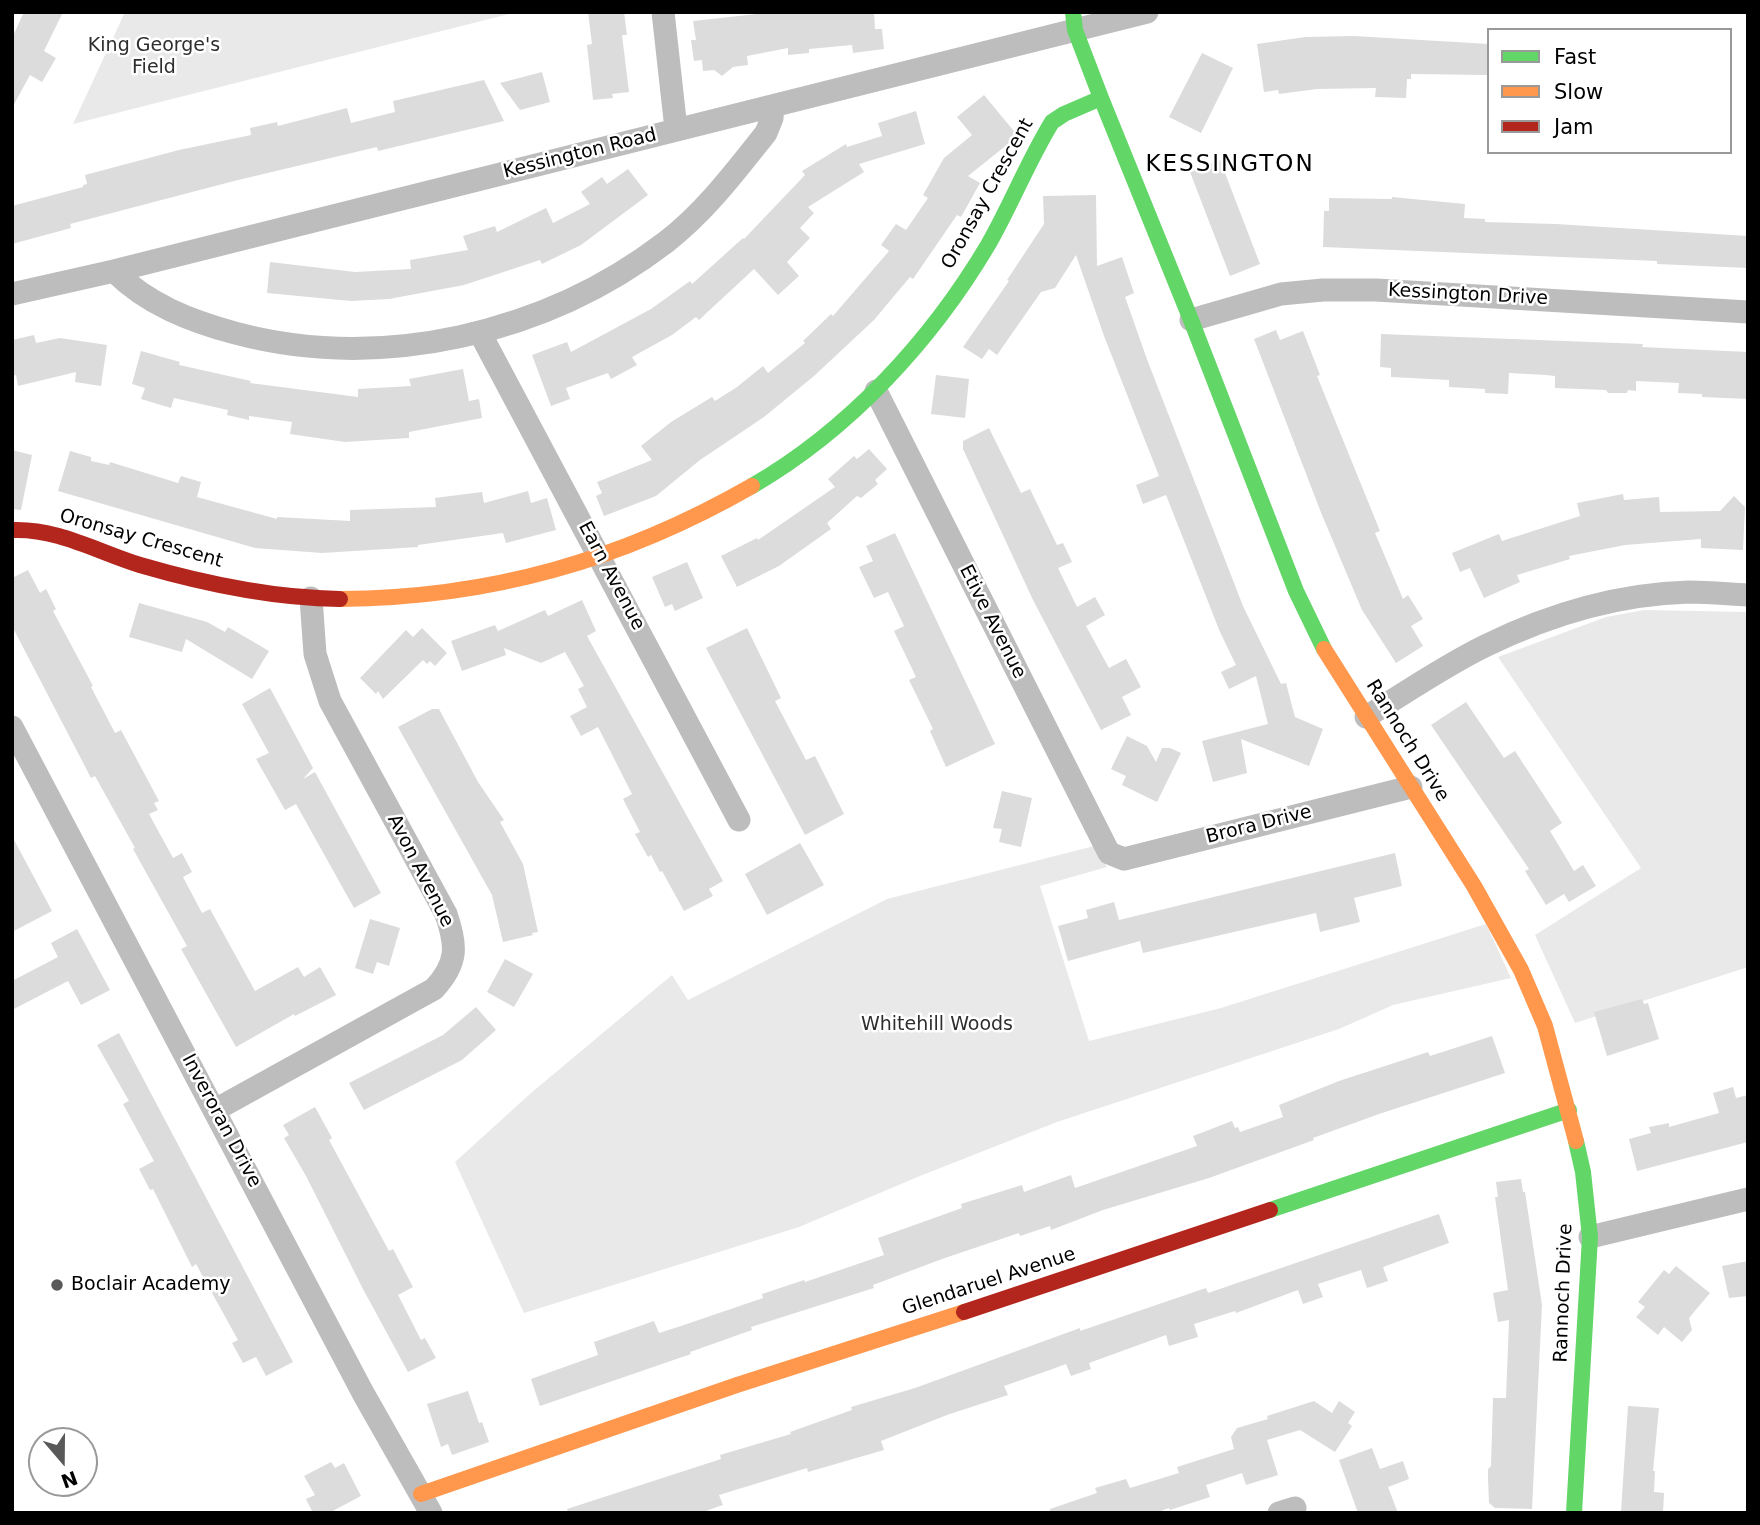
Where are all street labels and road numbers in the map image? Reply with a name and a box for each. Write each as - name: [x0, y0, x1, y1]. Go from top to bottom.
- street label: Oronsay Crescent: [937, 115, 1039, 273]
- street label: Kessington Road: [501, 124, 659, 184]
- street label: Kessington Drive: [1387, 279, 1549, 311]
- street label: Oronsay Crescent: [57, 505, 225, 573]
- street label: Earn Avenue: [573, 518, 649, 634]
- street label: Etive Avenue: [954, 561, 1030, 683]
- street label: Rannoch Drive: [1360, 676, 1454, 806]
- street label: Brora Drive: [1204, 801, 1314, 849]
- street label: Avon Avenue: [382, 811, 458, 931]
- street label: Inveroran Drive: [176, 1050, 266, 1192]
- street label: Rannoch Drive: [1550, 1223, 1578, 1363]
- street label: Glendaruel Avenue: [899, 1243, 1079, 1321]

